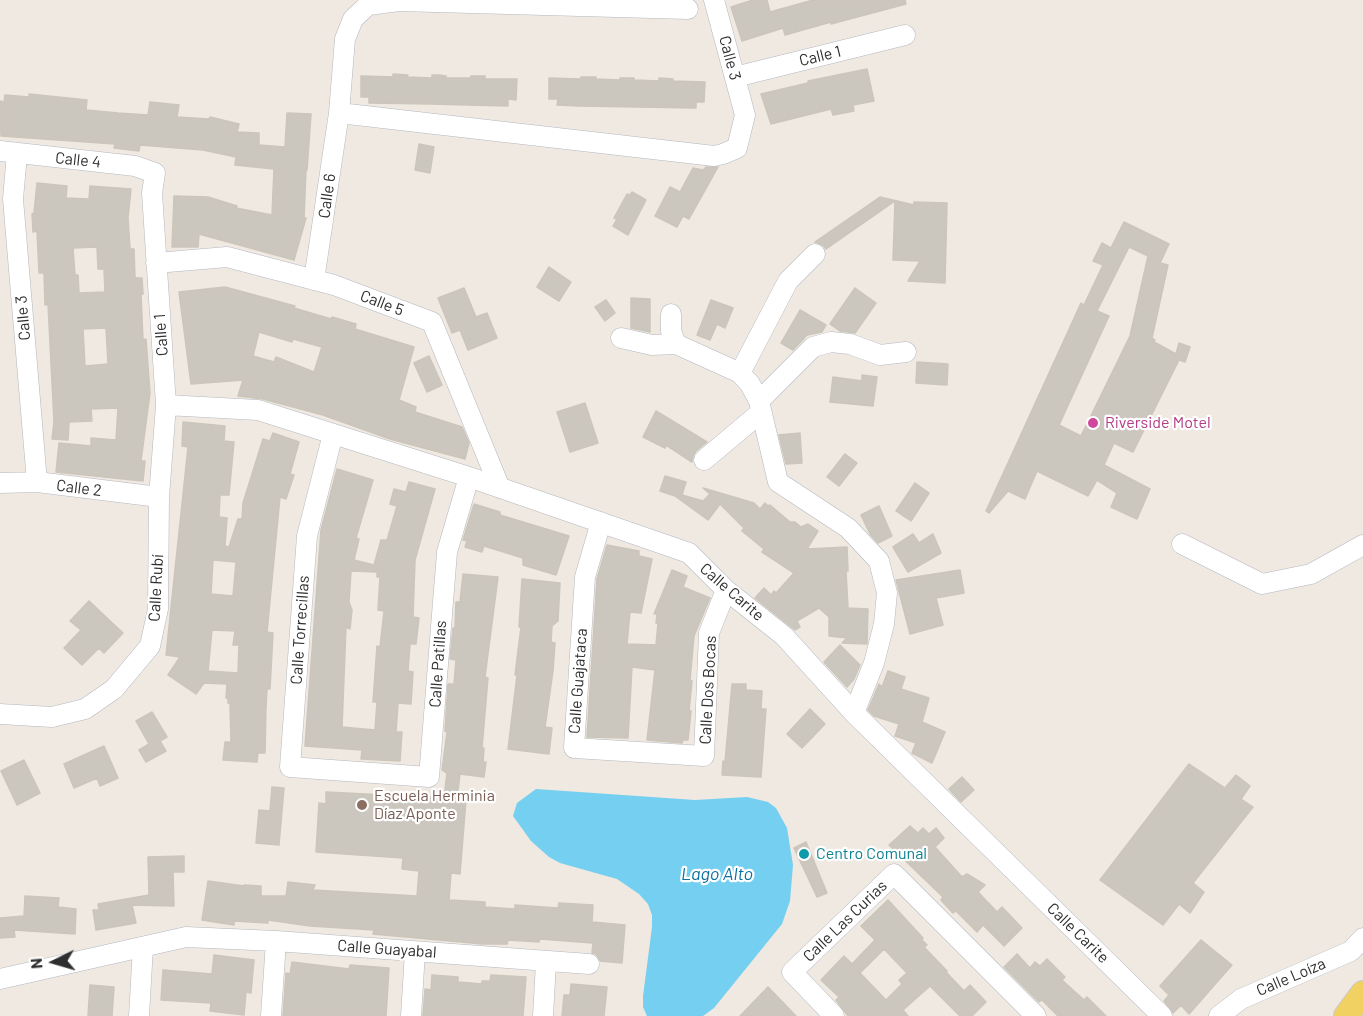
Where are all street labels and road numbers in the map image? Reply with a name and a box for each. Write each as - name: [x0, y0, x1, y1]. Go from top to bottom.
- street label: Calle 3: [715, 34, 745, 82]
- street label: Calle 1: [797, 42, 843, 70]
- street label: Calle 4: [54, 148, 102, 172]
- street label: Calle 6: [314, 172, 340, 220]
- street label: Calle 5: [358, 286, 406, 320]
- street label: Calle 3: [11, 295, 35, 341]
- street label: Calle 1: [150, 313, 172, 357]
- street label: Calle 2: [55, 476, 103, 500]
- street label: Calle Rubí: [145, 554, 167, 622]
- street label: Calle Carite: [696, 559, 768, 625]
- street label: Calle Torrecillas: [287, 575, 313, 685]
- street label: Calle Patillas: [425, 620, 451, 708]
- street label: Calle Guajataca: [565, 627, 591, 735]
- street label: Calle Dos Bocas: [696, 635, 720, 745]
- street label: Calle Las Curias: [799, 876, 891, 966]
- street label: Calle Carite: [1043, 899, 1113, 967]
- street label: Calle Guayabal: [337, 936, 437, 962]
- street label: Calle Loíza: [1253, 954, 1329, 1000]

